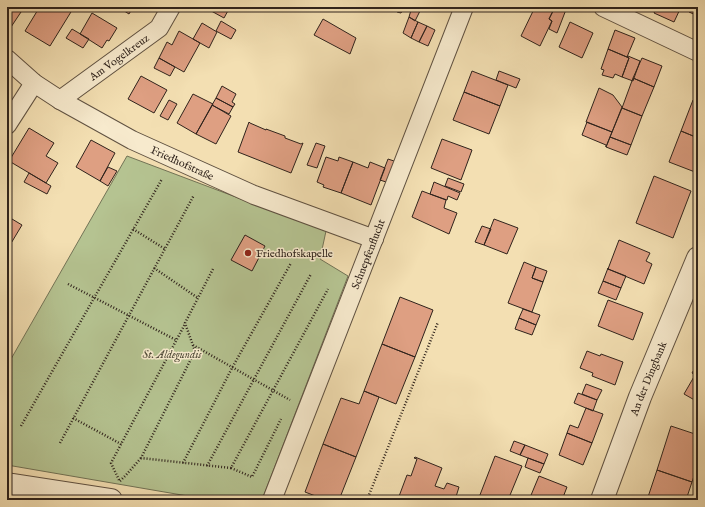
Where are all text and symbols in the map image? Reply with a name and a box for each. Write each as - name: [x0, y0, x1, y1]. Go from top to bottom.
- street label: Am Vogelkreuz: [86, 31, 152, 85]
- street label: Friedhofstraße: [148, 143, 216, 184]
- street label: Schnepfenflucht: [349, 217, 389, 291]
- place label: Friedhofskapelle: [256, 247, 333, 261]
- marker: Friedhofskapelle: [243, 248, 253, 258]
- street label: An der Dingbank: [627, 339, 670, 419]
- park label: St. Aldegundis: [143, 348, 202, 363]

